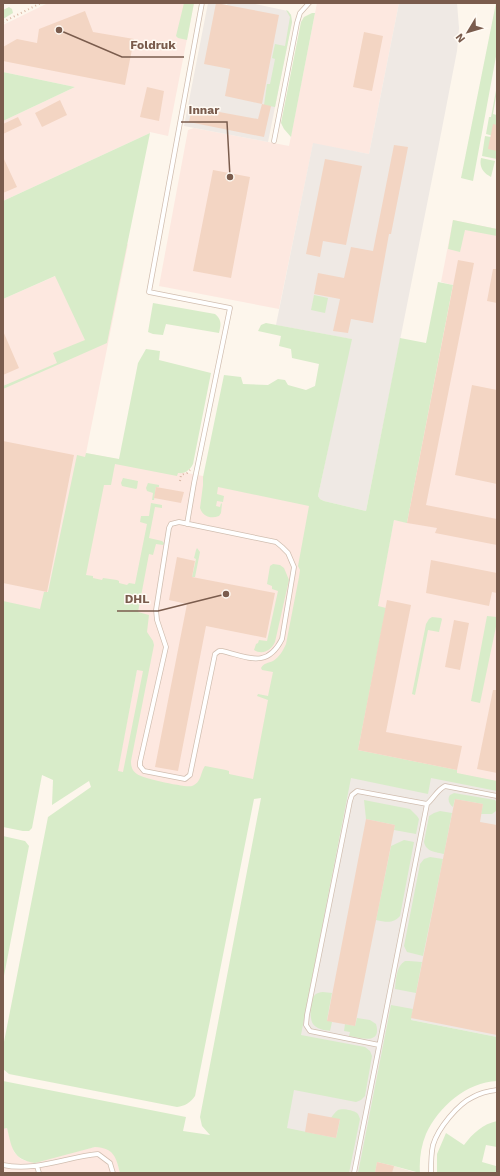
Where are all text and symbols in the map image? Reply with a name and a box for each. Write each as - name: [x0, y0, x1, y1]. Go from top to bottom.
- north arrow: [448, 12, 488, 52]
- text: N: [453, 31, 468, 45]
- callout: Foldruk: [122, 33, 184, 57]
- text: Foldruk: [130, 38, 176, 52]
- callout: Innar: [181, 98, 227, 122]
- text: Innar: [189, 103, 220, 117]
- callout: DHL: [117, 587, 158, 611]
- text: DHL: [125, 592, 149, 606]

